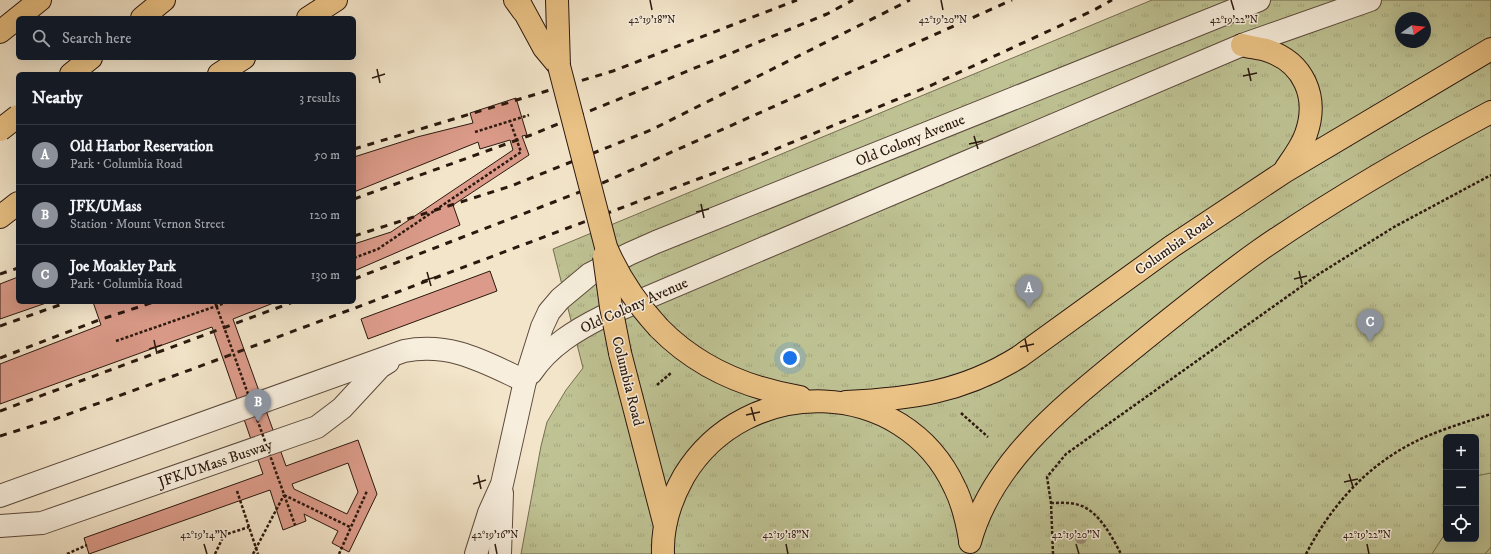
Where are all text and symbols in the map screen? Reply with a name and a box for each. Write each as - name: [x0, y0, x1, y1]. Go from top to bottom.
- north arrow: [1395, 12, 1431, 48]
- text: 42°19'18"N: [629, 14, 675, 26]
- text: 42°19'20"N: [919, 14, 967, 26]
- text: 42°19'22"N: [1210, 14, 1258, 26]
- search box: [16, 16, 356, 60]
- icon: search: [30, 27, 52, 49]
- text: Search here: [62, 29, 131, 48]
- text: Nearby: [32, 87, 82, 109]
- text: 3 results: [299, 90, 340, 106]
- street label: Old Colony Avenue: [853, 110, 968, 171]
- text: Old Harbor Reservation: [70, 137, 213, 156]
- text: A: [41, 147, 49, 163]
- text: 50 m: [314, 147, 340, 163]
- text: Park · Columbia Road: [70, 156, 182, 172]
- text: JFK/UMass: [70, 197, 142, 216]
- text: B: [41, 207, 49, 223]
- text: 120 m: [309, 207, 340, 223]
- street label: Columbia Road: [1131, 211, 1218, 279]
- text: Station · Mount Vernon Street: [70, 216, 225, 232]
- text: Joe Moakley Park: [70, 257, 176, 276]
- text: C: [41, 267, 49, 283]
- text: 130 m: [311, 267, 340, 283]
- street label: Old Colony Avenue: [577, 273, 691, 338]
- pin: A: [1016, 275, 1042, 308]
- text: Park · Columbia Road: [70, 276, 182, 292]
- pin: C: [1357, 309, 1383, 342]
- street label: Columbia Road: [607, 334, 648, 428]
- your location: [780, 348, 800, 368]
- pin: B: [245, 389, 271, 422]
- map controls: [1443, 434, 1479, 542]
- button: +: [1443, 434, 1479, 470]
- street label: JFK/UMass Busway: [154, 435, 276, 493]
- button: −: [1443, 470, 1479, 506]
- button: locate: [1443, 506, 1479, 542]
- text: 42°19'14"N: [180, 529, 228, 541]
- text: 42°19'16"N: [471, 529, 519, 541]
- text: 42°19'18"N: [763, 529, 809, 541]
- text: 42°19'20"N: [1052, 529, 1100, 541]
- text: 42°19'22"N: [1343, 529, 1391, 541]

